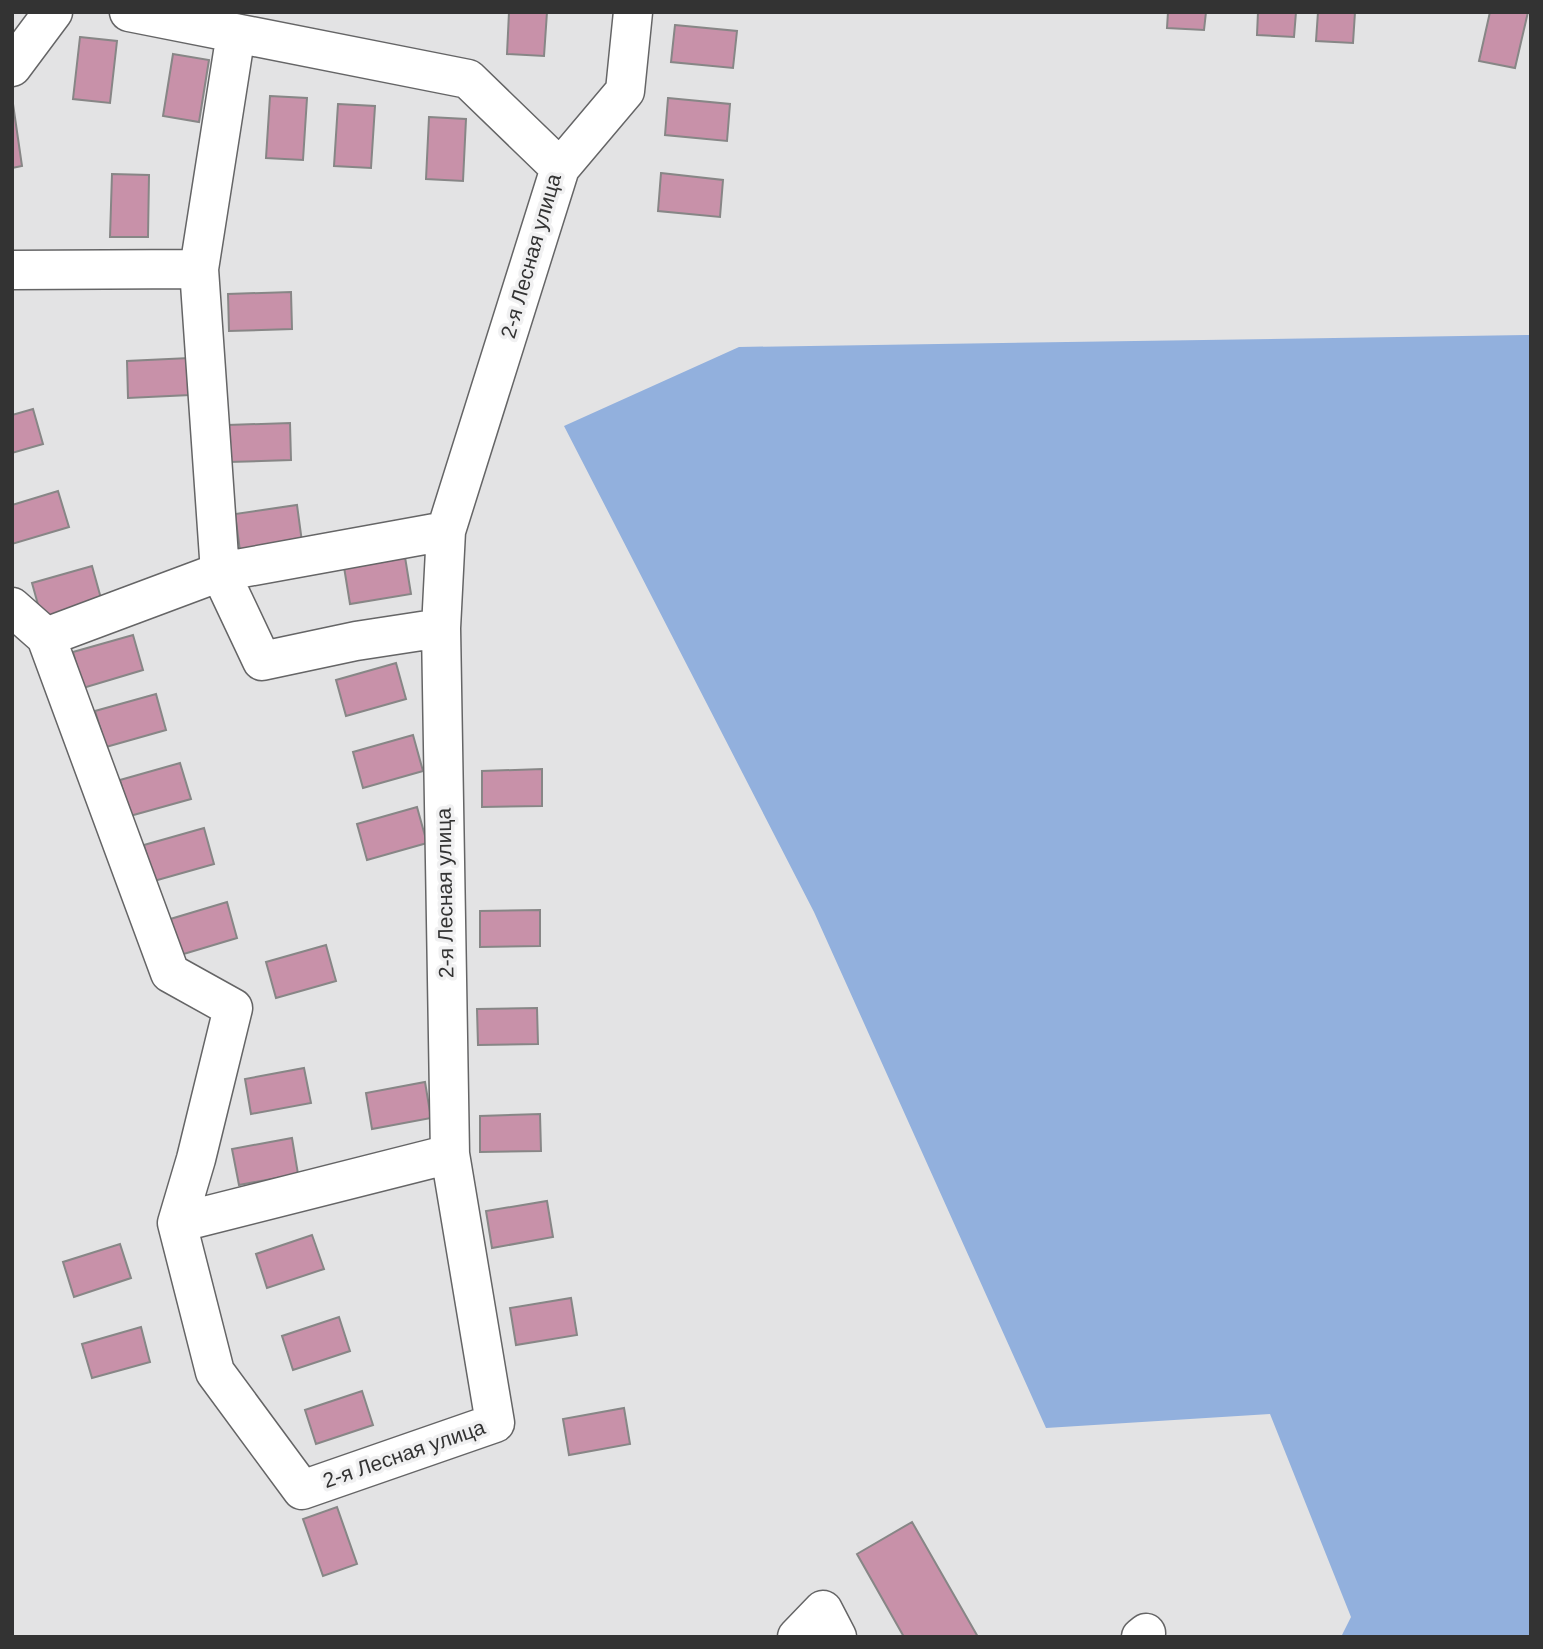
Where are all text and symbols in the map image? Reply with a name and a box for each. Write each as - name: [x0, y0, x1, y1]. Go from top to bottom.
- street label: 2-я Лесная улица: [496, 171, 565, 341]
- street label: 2-я Лесная улица: [432, 807, 457, 978]
- street label: 2-я Лесная улица: [320, 1415, 488, 1492]

